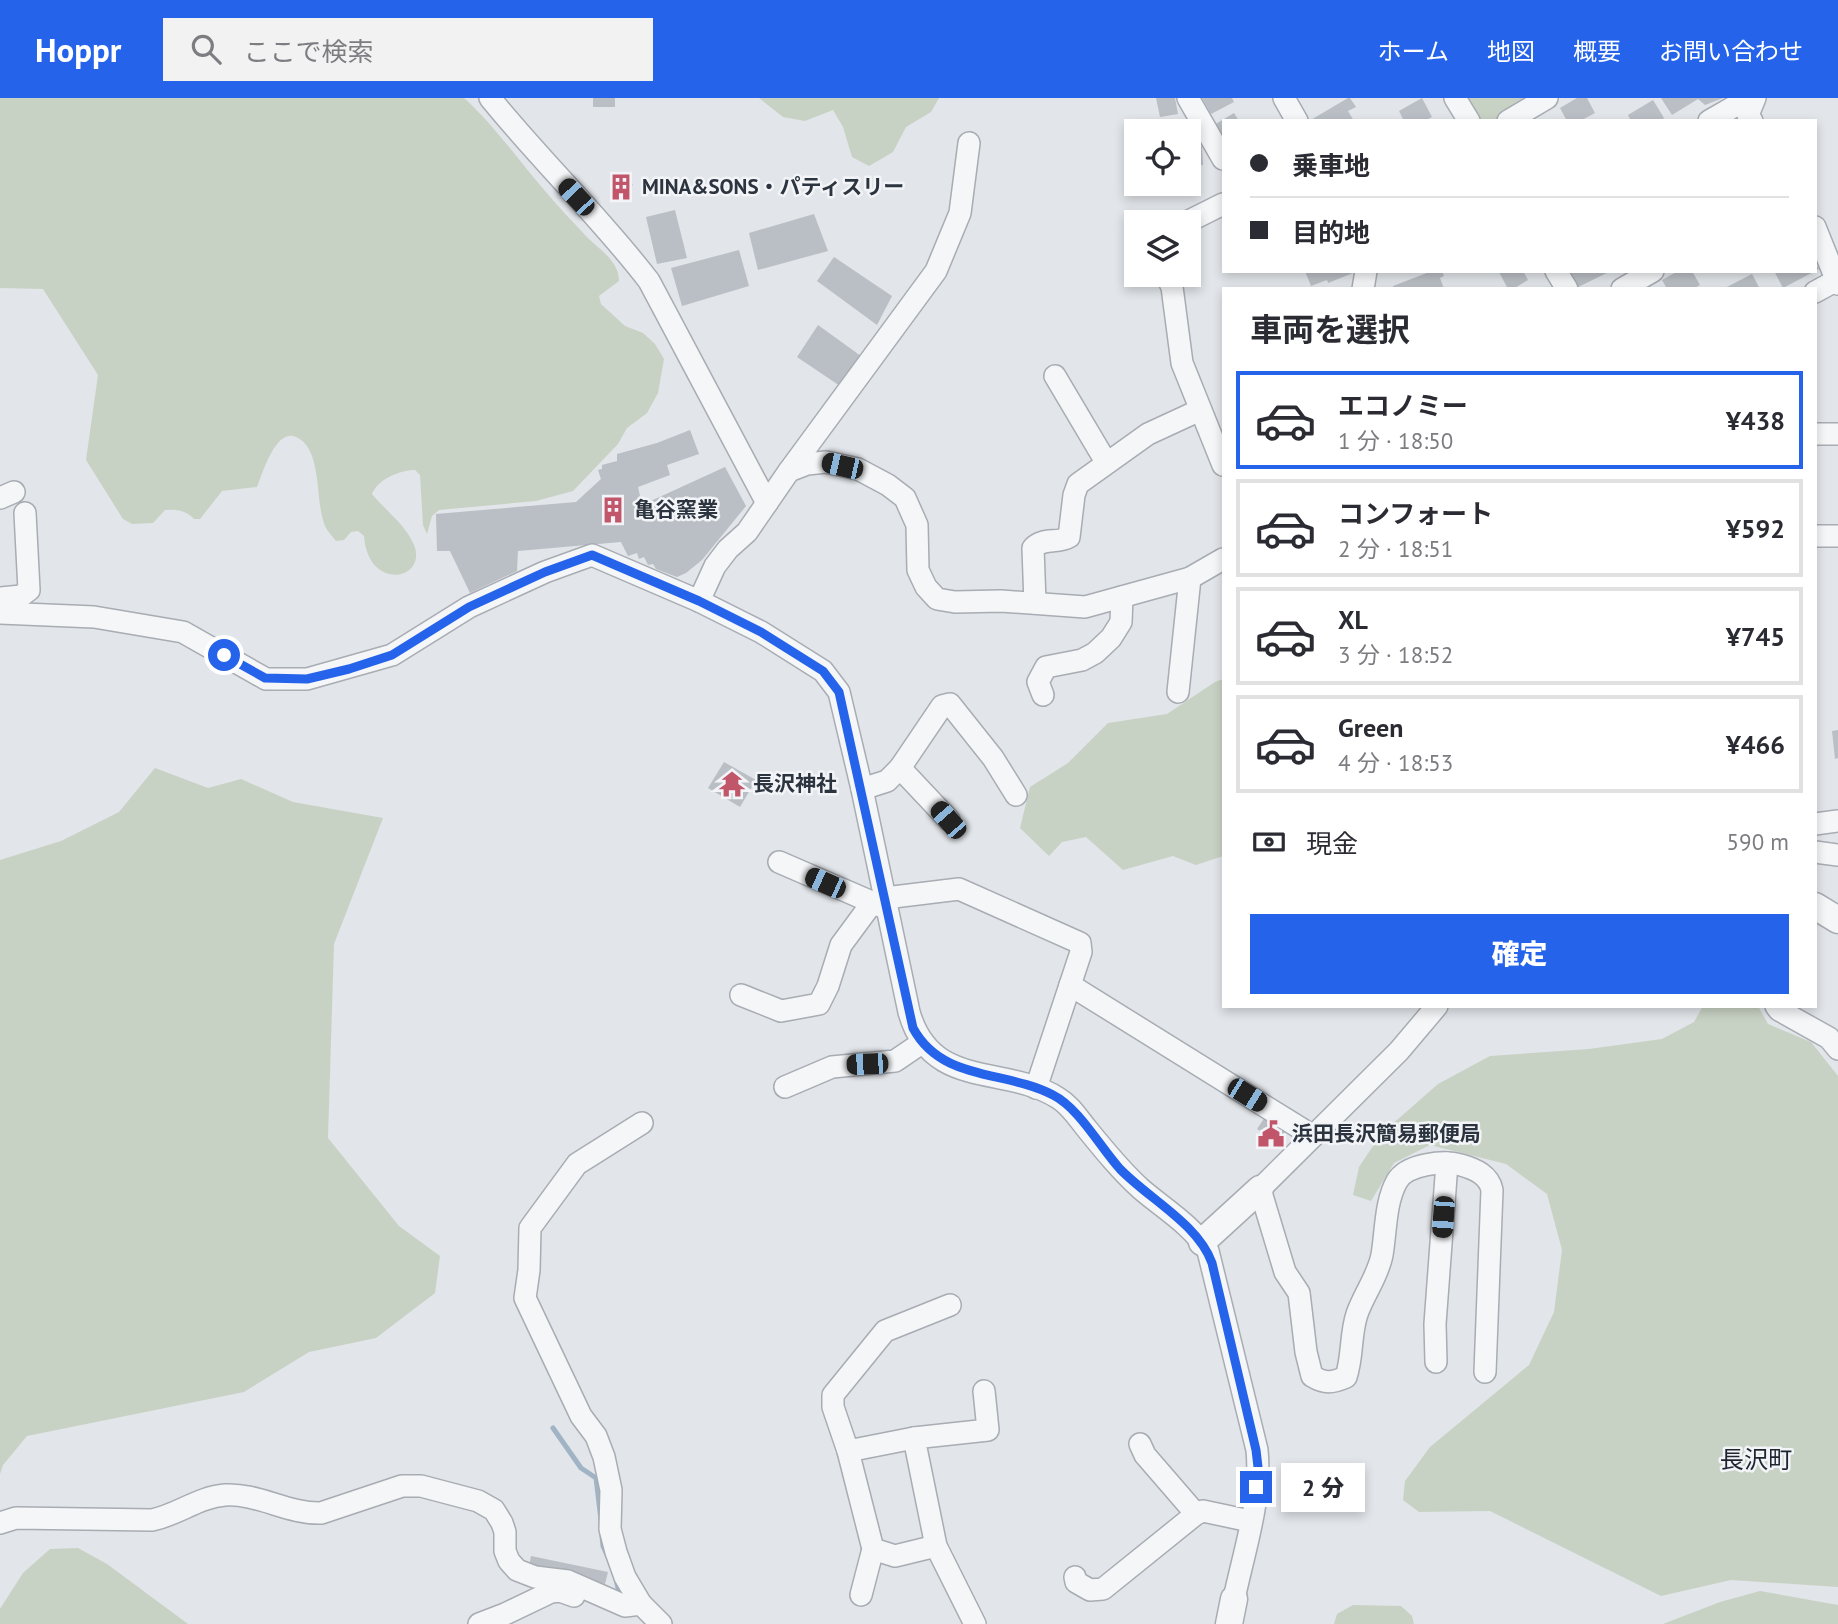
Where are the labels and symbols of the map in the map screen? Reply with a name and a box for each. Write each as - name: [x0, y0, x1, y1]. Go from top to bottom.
- building icon: MINA&SONS・パティスリー: [606, 172, 636, 202]
- place label: MINA&SONS・パティスリー: [642, 173, 904, 200]
- car: [554, 174, 599, 220]
- car: [820, 451, 865, 481]
- building icon: 亀谷窯業: [598, 495, 628, 525]
- place label: 亀谷窯業: [634, 496, 718, 523]
- route start: [208, 639, 240, 671]
- temple icon: 長沢神社: [717, 769, 747, 799]
- place label: 長沢神社: [753, 770, 837, 797]
- car: [927, 797, 970, 843]
- car: [802, 865, 849, 901]
- car: [846, 1053, 889, 1075]
- car: [1224, 1075, 1271, 1115]
- public building icon: 浜田長沢簡易郵便局: [1256, 1119, 1286, 1149]
- place label: 浜田長沢簡易郵便局: [1292, 1120, 1481, 1147]
- car: [1432, 1195, 1455, 1239]
- district label: 長沢町: [1720, 1444, 1792, 1475]
- callout: 2 分: [1280, 1462, 1364, 1512]
- route end: [1240, 1471, 1272, 1503]

